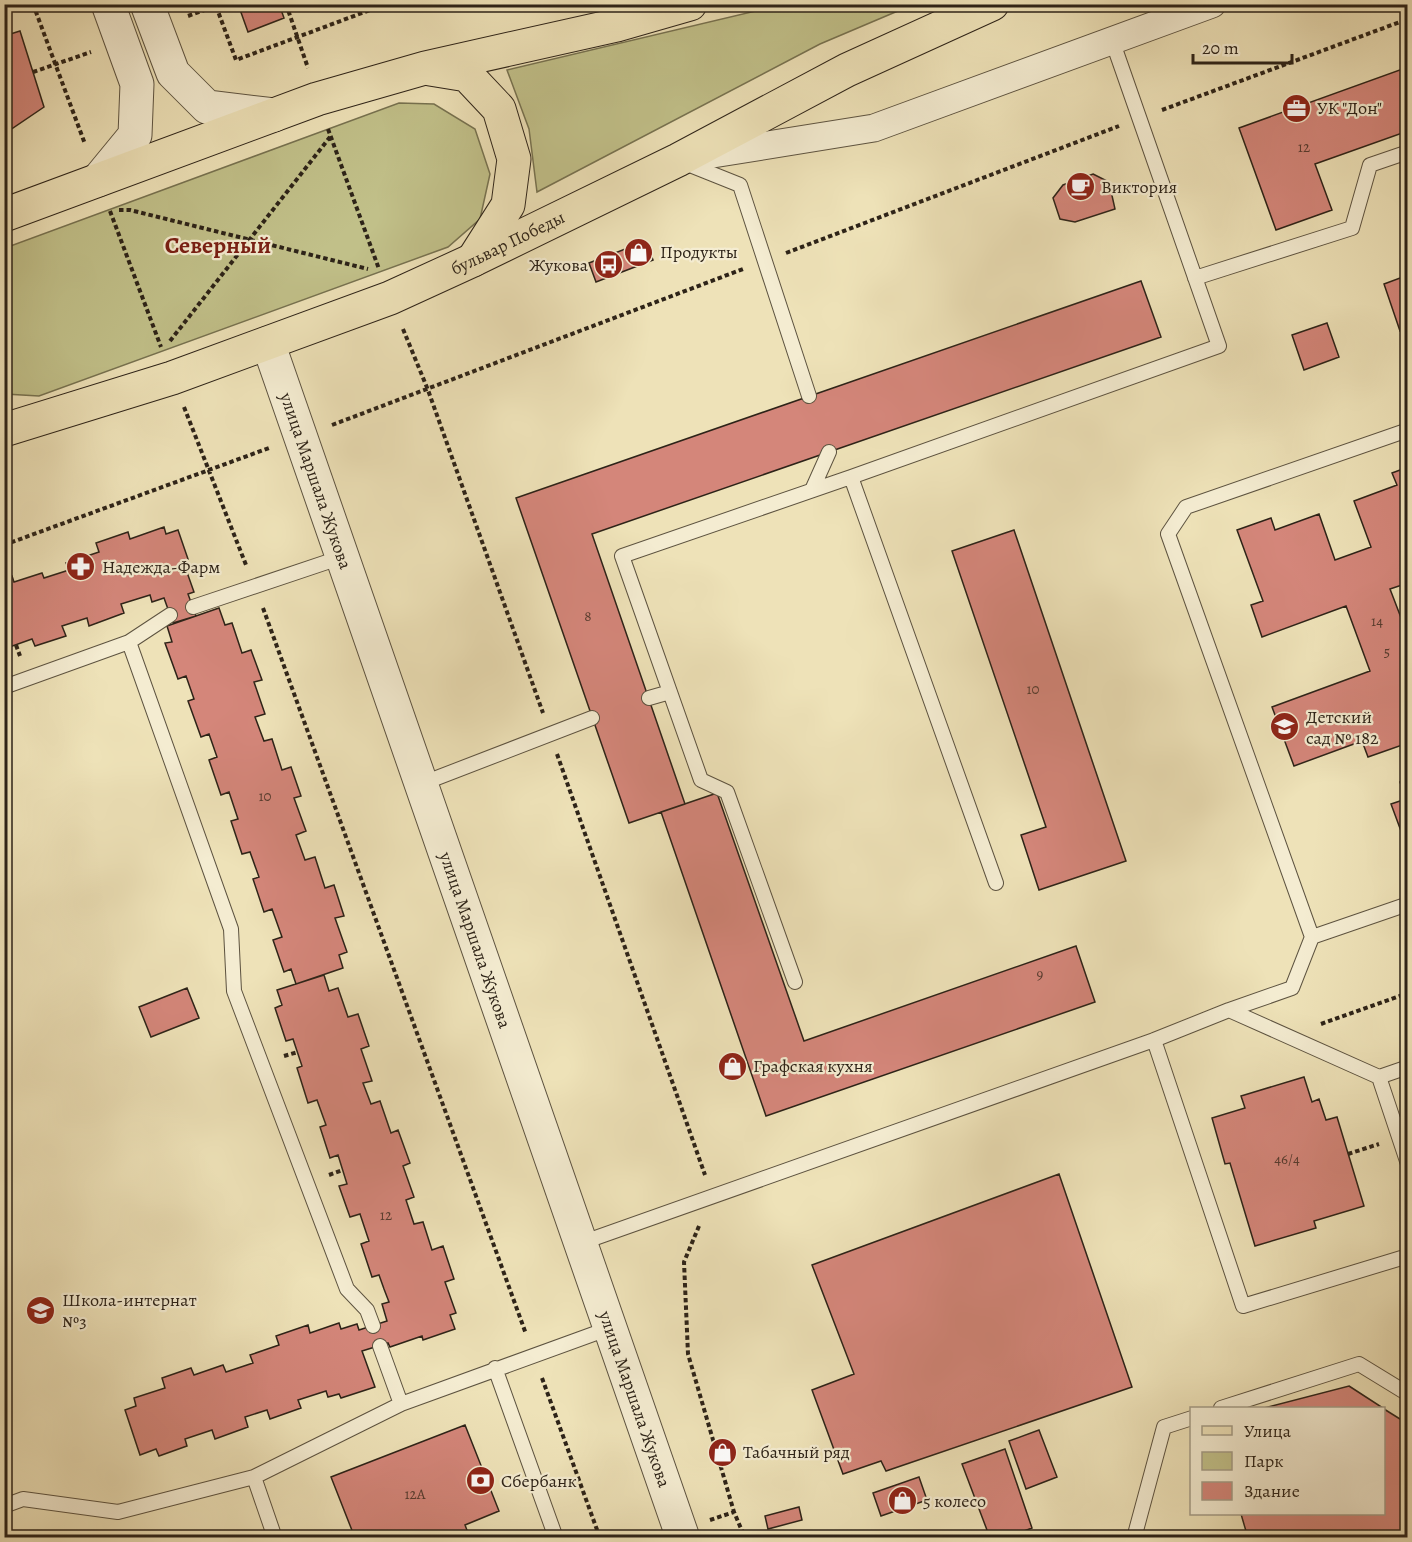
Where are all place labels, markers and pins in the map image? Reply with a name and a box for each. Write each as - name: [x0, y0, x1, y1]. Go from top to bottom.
- office icon: УК "Дон": [1280, 92, 1312, 124]
- place label: УК "Дон": [1317, 96, 1382, 120]
- cafe icon: Виктория: [1064, 171, 1096, 203]
- place label: Виктория: [1101, 175, 1177, 199]
- shop icon: Продукты: [623, 236, 655, 268]
- place label: Продукты: [660, 240, 738, 264]
- bus stop icon: Жукова: [593, 249, 625, 281]
- place label: Жукова: [529, 253, 589, 277]
- pharmacy icon: Надежда-Фарм: [65, 551, 97, 583]
- place label: Надежда-Фарм: [102, 555, 220, 579]
- place label: Детский сад № 182: [1306, 705, 1379, 750]
- school or university icon: Детский сад № 182: [1269, 711, 1301, 743]
- shop icon: Графская кухня: [716, 1050, 748, 1082]
- place label: Графская кухня: [753, 1054, 873, 1078]
- place label: Школа-интернат №3: [62, 1288, 197, 1333]
- school or university icon: Школа-интернат №3: [25, 1294, 57, 1326]
- shop icon: Табачный ряд: [706, 1436, 738, 1468]
- place label: Табачный ряд: [743, 1440, 850, 1464]
- bank icon: Сбербанк: [464, 1465, 496, 1497]
- place label: Сбербанк: [501, 1469, 577, 1493]
- shop icon: 5 колесо: [886, 1485, 918, 1517]
- place label: 5 колесо: [923, 1489, 986, 1513]

